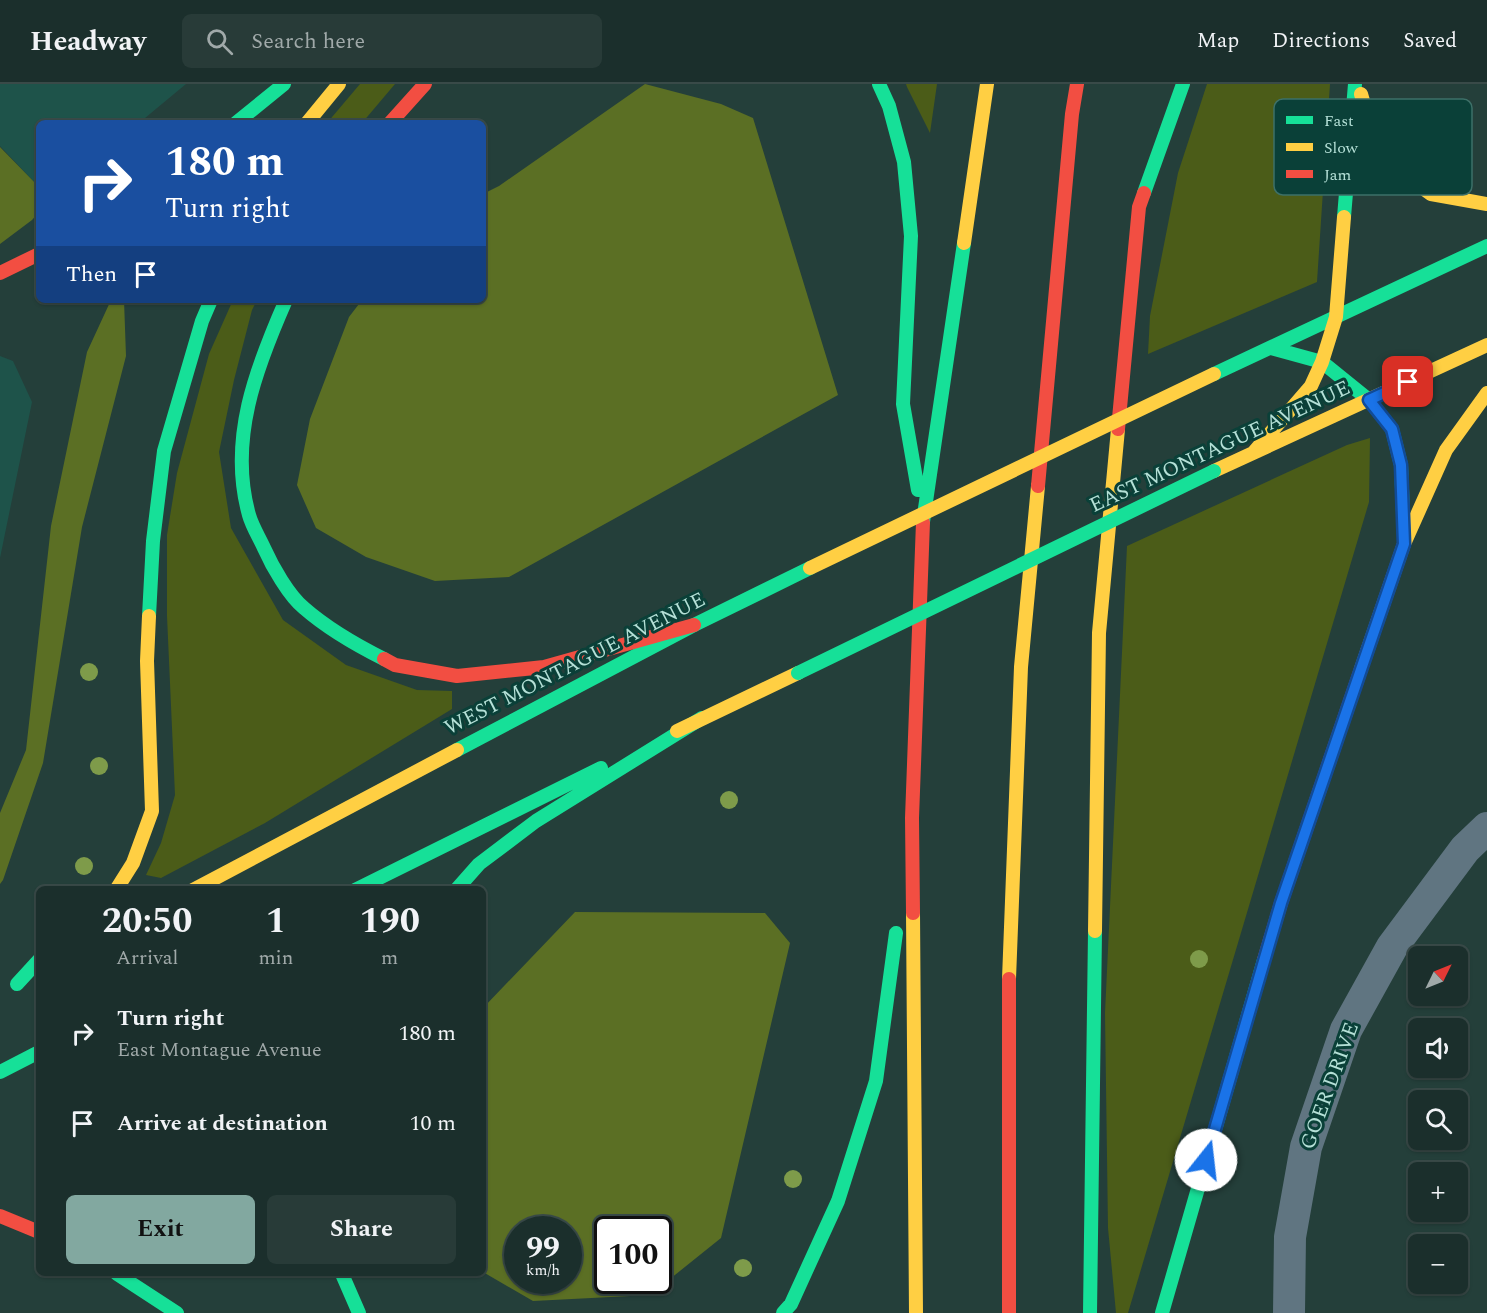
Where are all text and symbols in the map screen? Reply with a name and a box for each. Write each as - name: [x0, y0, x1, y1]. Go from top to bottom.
- search box: [182, 14, 602, 68]
- text: Headway: [30, 20, 146, 63]
- icon: search: [203, 25, 236, 58]
- text: Search here: [251, 25, 365, 58]
- text: Map: [1197, 25, 1239, 57]
- text: Directions: [1272, 25, 1370, 57]
- text: Saved: [1403, 25, 1457, 57]
- legend: [1274, 99, 1472, 195]
- text: Fast: [1324, 109, 1354, 133]
- text: 180 m: [165, 131, 284, 194]
- text: Slow: [1324, 136, 1359, 160]
- icon: right: [66, 144, 144, 222]
- text: Jam: [1324, 163, 1352, 187]
- text: Turn right: [165, 188, 290, 230]
- text: Then: [66, 258, 117, 291]
- icon: arrive: [129, 258, 162, 291]
- pin: [1382, 356, 1433, 407]
- icon: arrive: [1391, 365, 1424, 398]
- street label: EAST MONTAGUE AVENUE: [1084, 372, 1356, 522]
- street label: WEST MONTAGUE AVENUE: [439, 584, 711, 744]
- text: 20:50: [102, 894, 192, 949]
- text: 1: [266, 894, 286, 949]
- text: 190: [359, 894, 420, 949]
- text: Arrival: [116, 943, 178, 973]
- text: min: [258, 943, 293, 973]
- text: m: [381, 943, 398, 973]
- north arrow: [1408, 946, 1468, 1006]
- map controls: [1408, 946, 1468, 1294]
- text: Turn right: [117, 1002, 224, 1035]
- icon: right: [66, 1017, 99, 1050]
- text: 180 m: [399, 1017, 456, 1050]
- street label: GOER DRIVE: [1292, 1018, 1368, 1154]
- button: sound: [1408, 1018, 1468, 1078]
- text: East Montague Avenue: [117, 1035, 322, 1065]
- button: search: [1408, 1090, 1468, 1150]
- icon: arrive: [66, 1107, 99, 1140]
- text: Arrive at destination: [117, 1107, 328, 1140]
- text: 10 m: [410, 1107, 456, 1140]
- position arrow: [1174, 1128, 1238, 1192]
- button: +: [1408, 1162, 1468, 1222]
- button: Exit: [66, 1195, 255, 1264]
- button: Share: [267, 1195, 456, 1264]
- speed limit sign: 100: [594, 1216, 672, 1294]
- text: 99: [526, 1225, 560, 1271]
- button: −: [1408, 1234, 1468, 1294]
- text: km/h: [526, 1259, 560, 1282]

